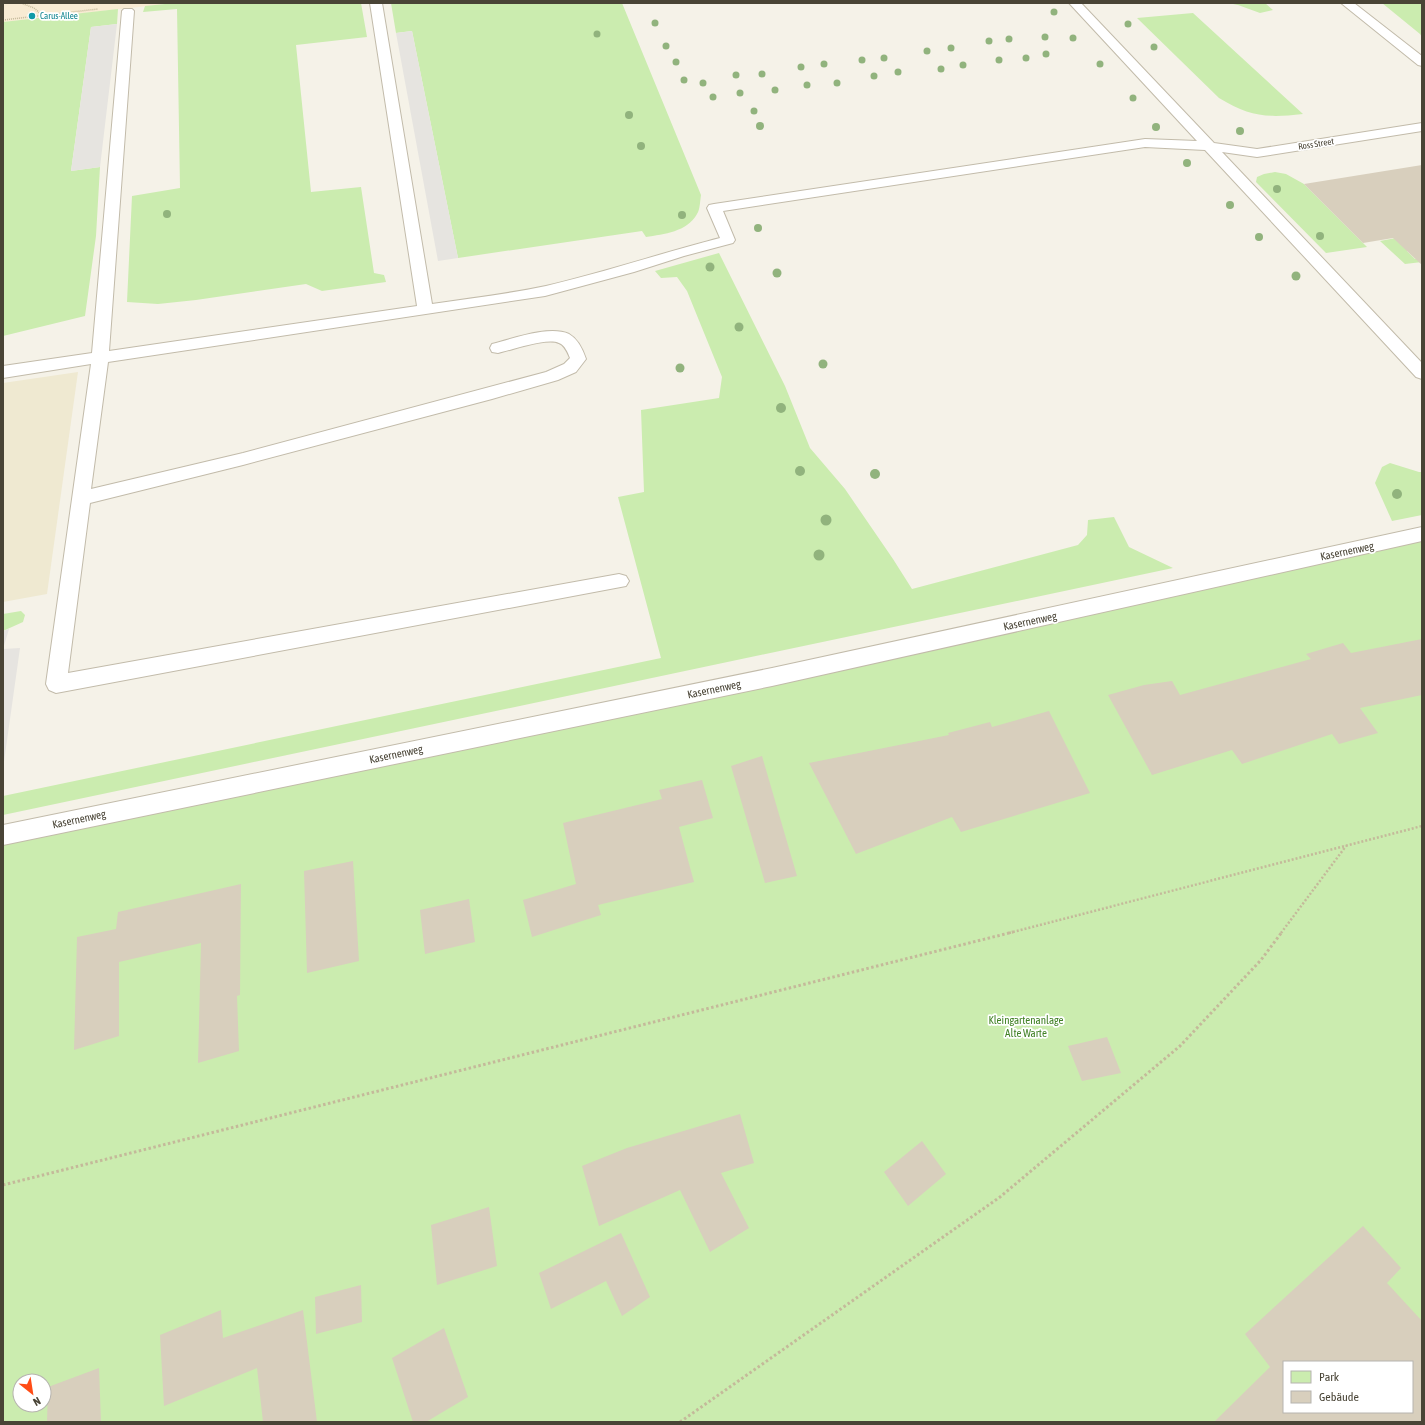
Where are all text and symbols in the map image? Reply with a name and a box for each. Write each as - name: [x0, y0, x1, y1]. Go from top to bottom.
- marker: Carus-Allee: [27, 11, 37, 21]
- place label: Carus-Allee: [40, 11, 78, 21]
- street label: Ross Street: [1297, 136, 1335, 152]
- street label: Kasernenweg: [1319, 539, 1375, 563]
- street label: Kasernenweg: [1002, 609, 1058, 633]
- street label: Kasernenweg: [686, 677, 742, 701]
- street label: Kasernenweg: [368, 742, 424, 766]
- street label: Kasernenweg: [51, 807, 107, 831]
- park label: Kleingartenanlage Alte Warte: [988, 1014, 1064, 1039]
- legend: [1283, 1361, 1413, 1413]
- text: Park: [1319, 1370, 1340, 1384]
- north arrow: [12, 1373, 52, 1413]
- text: Gebäude: [1319, 1390, 1359, 1404]
- text: N: [31, 1395, 43, 1408]

